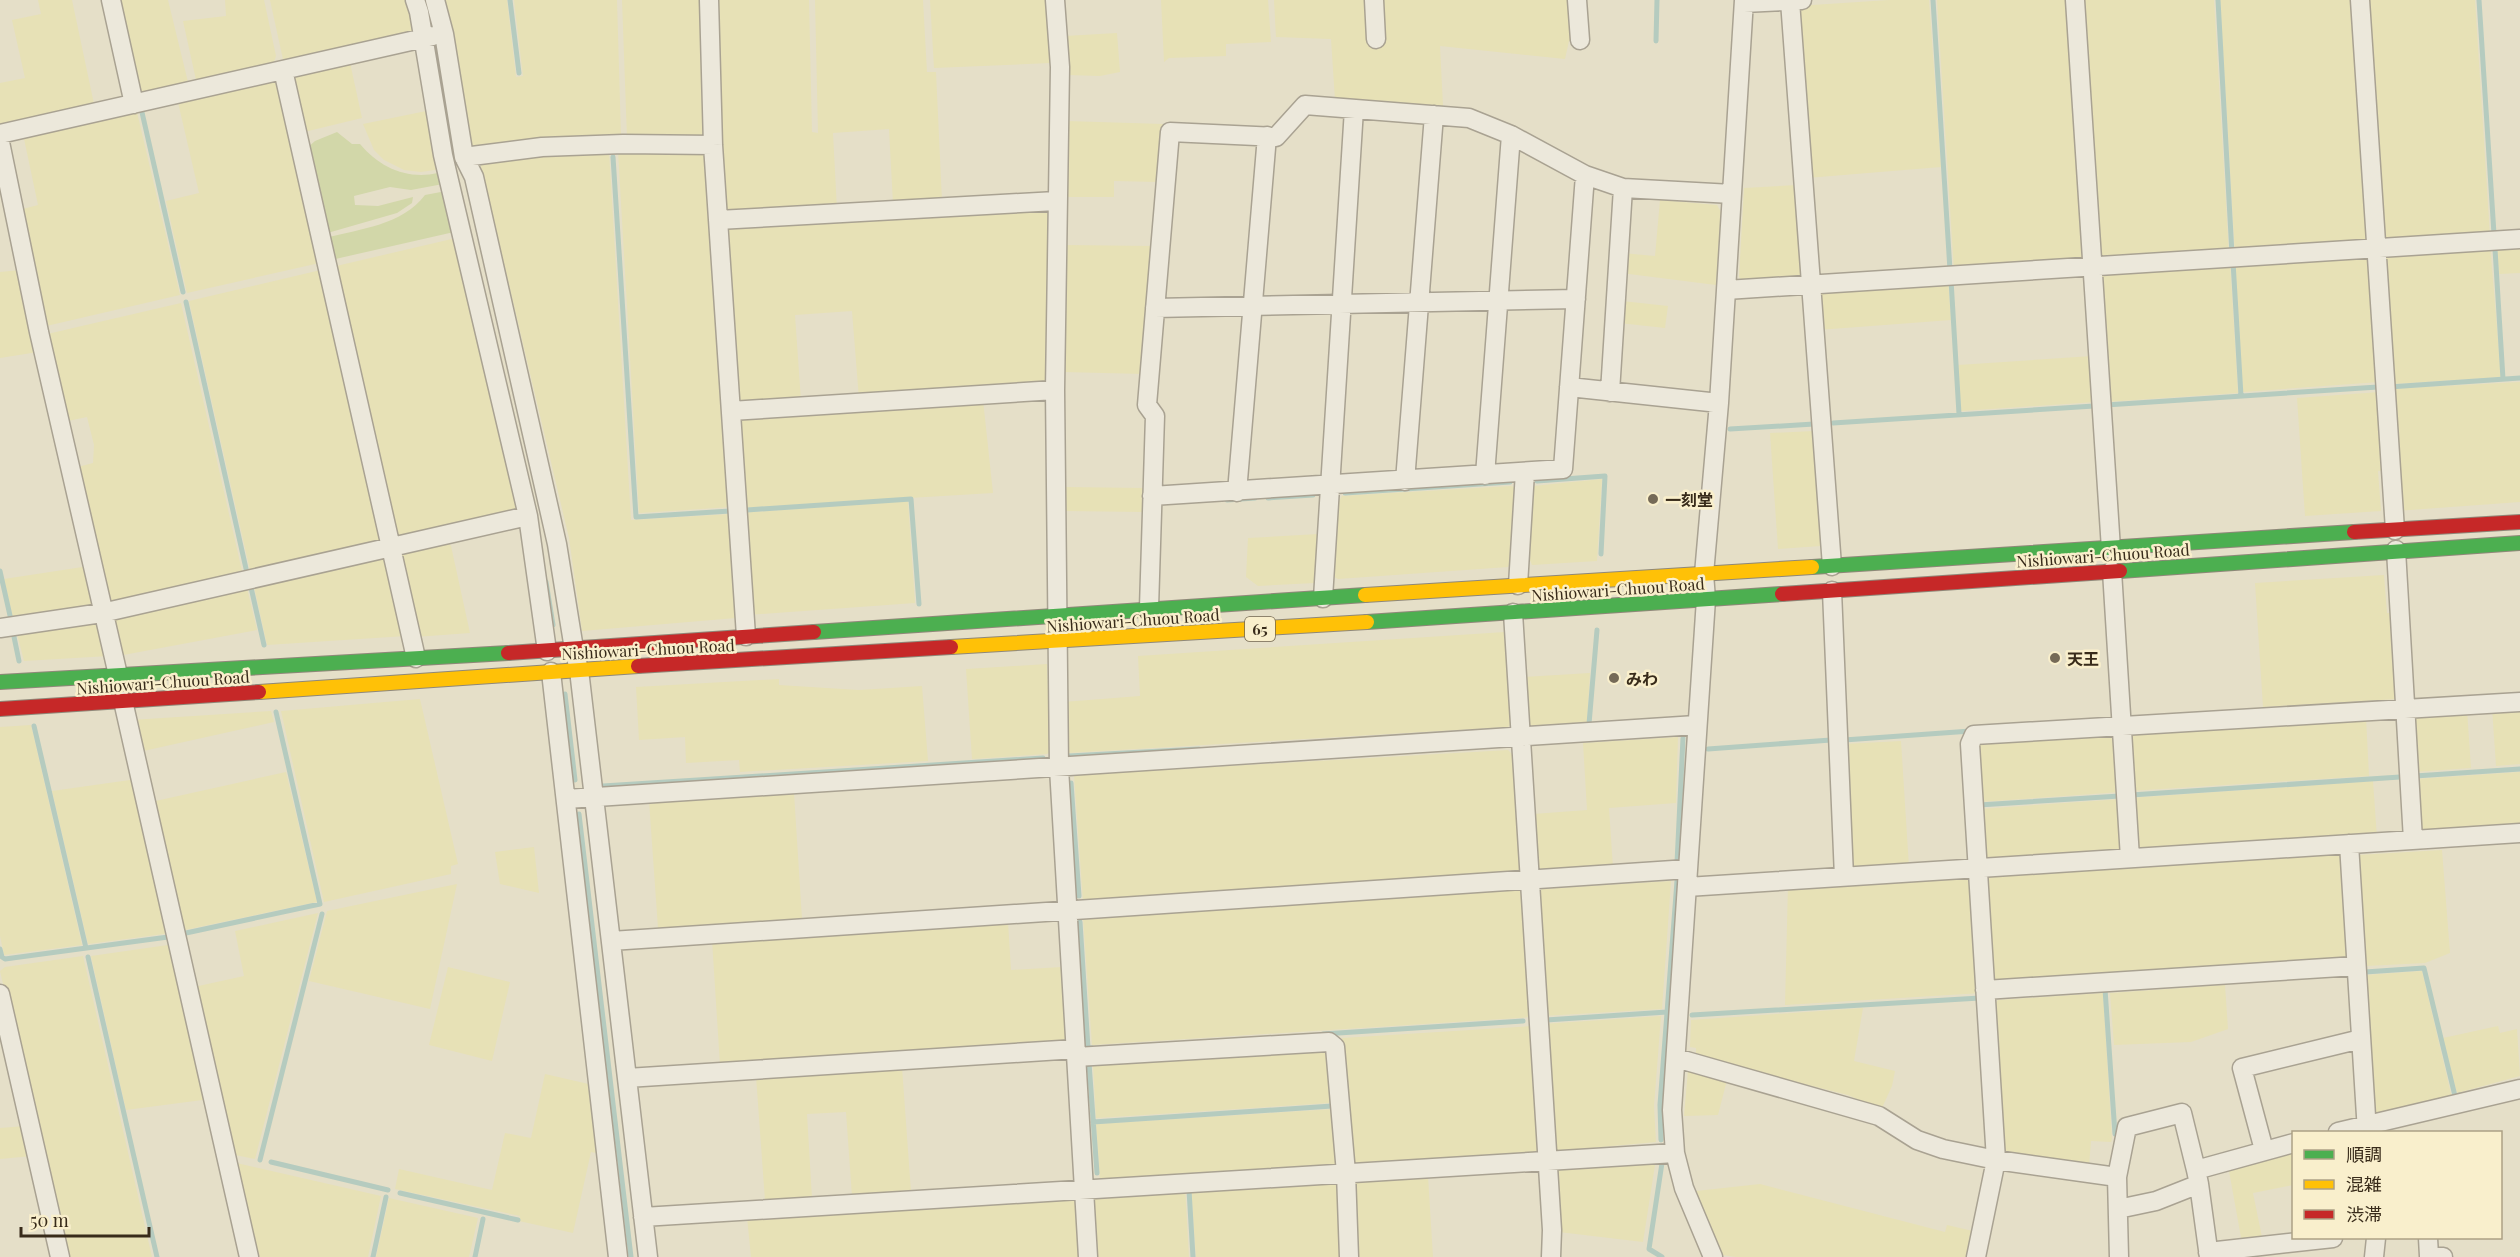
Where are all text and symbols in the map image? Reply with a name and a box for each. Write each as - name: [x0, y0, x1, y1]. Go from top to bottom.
- place label: 一刻堂: [1665, 489, 1713, 510]
- marker: 一刻堂: [1646, 492, 1660, 506]
- street label: Nishiowari-Chuou Road: [2016, 538, 2190, 572]
- street label: Nishiowari-Chuou Road: [1531, 572, 1705, 606]
- street label: Nishiowari-Chuou Road: [1046, 603, 1220, 637]
- road number: 65: [1245, 617, 1275, 641]
- street label: Nishiowari-Chuou Road: [561, 634, 735, 664]
- place label: 天王: [2067, 648, 2099, 669]
- marker: 天王: [2048, 651, 2062, 665]
- street label: Nishiowari-Chuou Road: [76, 665, 250, 699]
- place label: みわ: [1626, 668, 1658, 689]
- marker: みわ: [1607, 671, 1621, 685]
- legend: [2292, 1131, 2502, 1239]
- text: 順調: [2346, 1142, 2382, 1166]
- text: 混雑: [2346, 1172, 2382, 1196]
- scale bar: [21, 1200, 148, 1238]
- text: 渋滞: [2346, 1202, 2382, 1226]
- text: 50 m: [30, 1208, 69, 1232]

